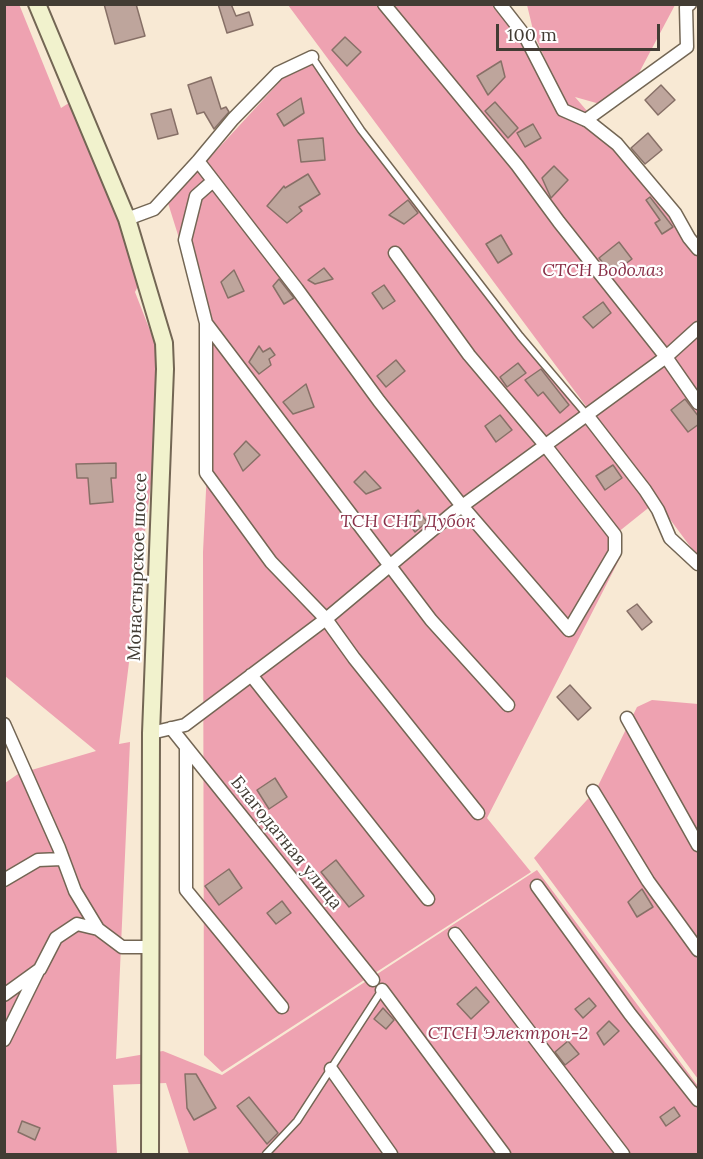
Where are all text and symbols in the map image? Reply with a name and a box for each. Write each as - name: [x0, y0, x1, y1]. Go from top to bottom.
- scale bar: [499, 12, 662, 50]
- text: 100 m: [507, 23, 557, 46]
- park label: СТСН Водолаз: [542, 260, 664, 282]
- street label: Монастырское шоссе: [124, 472, 152, 662]
- park label: ТСН СНТ Дубок: [340, 511, 476, 533]
- street label: Благодатная улица: [226, 772, 346, 914]
- park label: СТСН Электрон-2: [428, 1023, 588, 1045]

